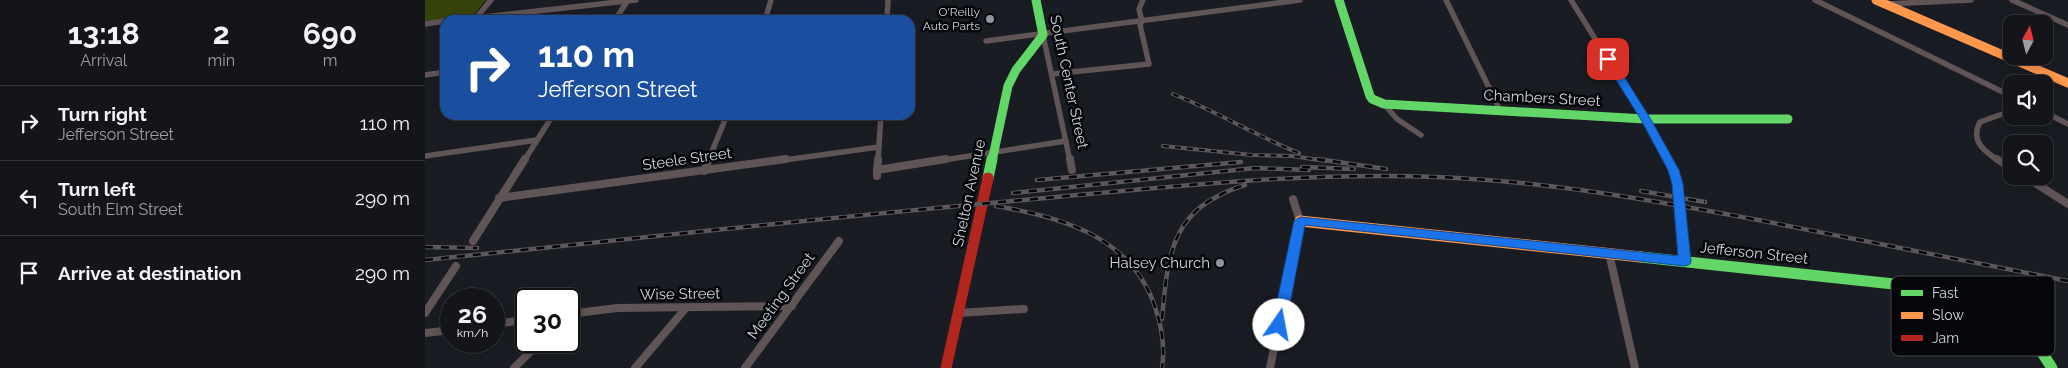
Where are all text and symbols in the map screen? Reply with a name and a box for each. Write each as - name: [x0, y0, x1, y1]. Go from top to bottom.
- place label: O'Reilly Auto Parts: [923, 5, 980, 33]
- marker: O'Reilly Auto Parts: [984, 13, 996, 25]
- street label: South Center Street: [1046, 13, 1092, 151]
- north arrow: [2003, 15, 2053, 65]
- map controls: [2003, 15, 2053, 185]
- text: 13:18: [68, 16, 140, 51]
- text: 2: [213, 16, 230, 51]
- text: 690: [303, 16, 357, 51]
- text: 110 m: [538, 34, 635, 75]
- icon: right: [455, 35, 520, 100]
- pin: [1587, 38, 1629, 80]
- icon: arrive: [1594, 45, 1622, 73]
- text: Arrival: [80, 51, 127, 70]
- text: min: [208, 51, 235, 70]
- text: m: [323, 51, 337, 70]
- button: sound: [2003, 75, 2053, 125]
- text: Jefferson Street: [538, 76, 697, 102]
- street label: Chambers Street: [1483, 86, 1601, 110]
- text: Turn right: [58, 103, 147, 125]
- icon: right: [15, 109, 43, 137]
- text: 110 m: [360, 112, 410, 134]
- text: Jefferson Street: [58, 125, 174, 144]
- button: search: [2003, 135, 2053, 185]
- street label: Shelton Avenue: [949, 137, 989, 248]
- street label: Steele Street: [641, 144, 733, 174]
- text: Turn left: [58, 178, 135, 200]
- icon: left: [15, 184, 43, 212]
- text: 290 m: [355, 187, 410, 209]
- text: South Elm Street: [58, 200, 183, 219]
- street label: Jefferson Street: [1699, 238, 1809, 268]
- street label: Meeting Street: [744, 249, 818, 343]
- place label: Halsey Church: [1109, 254, 1210, 272]
- marker: Halsey Church: [1214, 257, 1226, 269]
- icon: arrive: [15, 259, 43, 287]
- text: Arrive at destination: [58, 262, 242, 284]
- text: 290 m: [355, 262, 410, 284]
- legend: [1891, 276, 2055, 356]
- street label: Wise Street: [640, 284, 720, 304]
- text: Fast: [1932, 285, 1959, 301]
- speed limit sign: 30: [515, 288, 580, 353]
- position arrow: [1252, 298, 1304, 350]
- text: 26: [458, 299, 487, 329]
- text: Slow: [1932, 307, 1964, 323]
- text: km/h: [457, 326, 488, 340]
- text: Jam: [1932, 330, 1959, 346]

